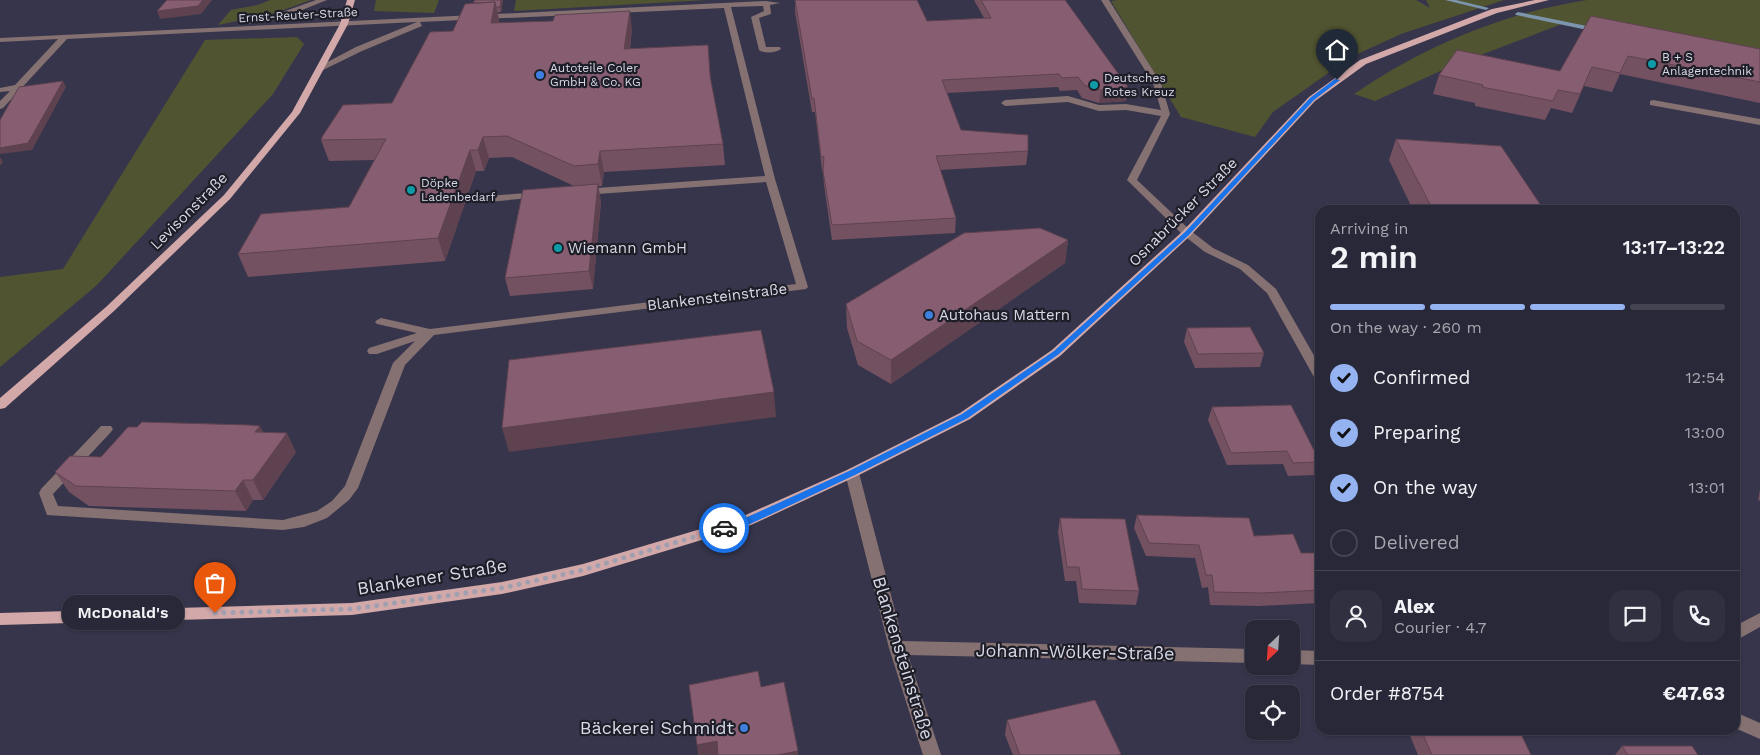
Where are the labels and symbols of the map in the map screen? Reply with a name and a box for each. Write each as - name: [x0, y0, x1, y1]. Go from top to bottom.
- street label: Ernst-Reuter-Straße: [238, 5, 358, 25]
- pin: [1316, 29, 1358, 80]
- place label: B + S Anlagentechnik: [1662, 50, 1752, 78]
- marker: B + S Anlagentechnik: [1646, 58, 1658, 70]
- place label: Autoteile Coler GmbH & Co. KG: [550, 61, 641, 89]
- marker: Autoteile Coler GmbH & Co. KG: [534, 69, 546, 81]
- place label: Deutsches Rotes Kreuz: [1104, 71, 1175, 99]
- marker: Deutsches Rotes Kreuz: [1088, 79, 1100, 91]
- street label: Osnabrücker Straße: [1125, 154, 1241, 270]
- street label: Levisonstraße: [147, 169, 231, 253]
- place label: Döpke Ladenbedarf: [421, 176, 496, 204]
- marker: Döpke Ladenbedarf: [405, 184, 417, 196]
- place label: Wiemann GmbH: [568, 239, 687, 257]
- marker: Wiemann GmbH: [552, 242, 564, 254]
- street label: Blankensteinstraße: [646, 279, 788, 315]
- place label: Autohaus Mattern: [939, 306, 1070, 324]
- marker: Autohaus Mattern: [923, 309, 935, 321]
- courier: [699, 503, 749, 553]
- street label: Blankener Straße: [356, 554, 508, 599]
- pin: [194, 562, 236, 613]
- street label: Blankensteinstraße: [869, 574, 938, 742]
- callout: McDonald's: [62, 596, 185, 630]
- north arrow: [1245, 620, 1300, 675]
- street label: Johann-Wölker-Straße: [975, 639, 1175, 664]
- place label: Bäckerei Schmidt: [580, 717, 734, 738]
- marker: Bäckerei Schmidt: [738, 722, 750, 734]

